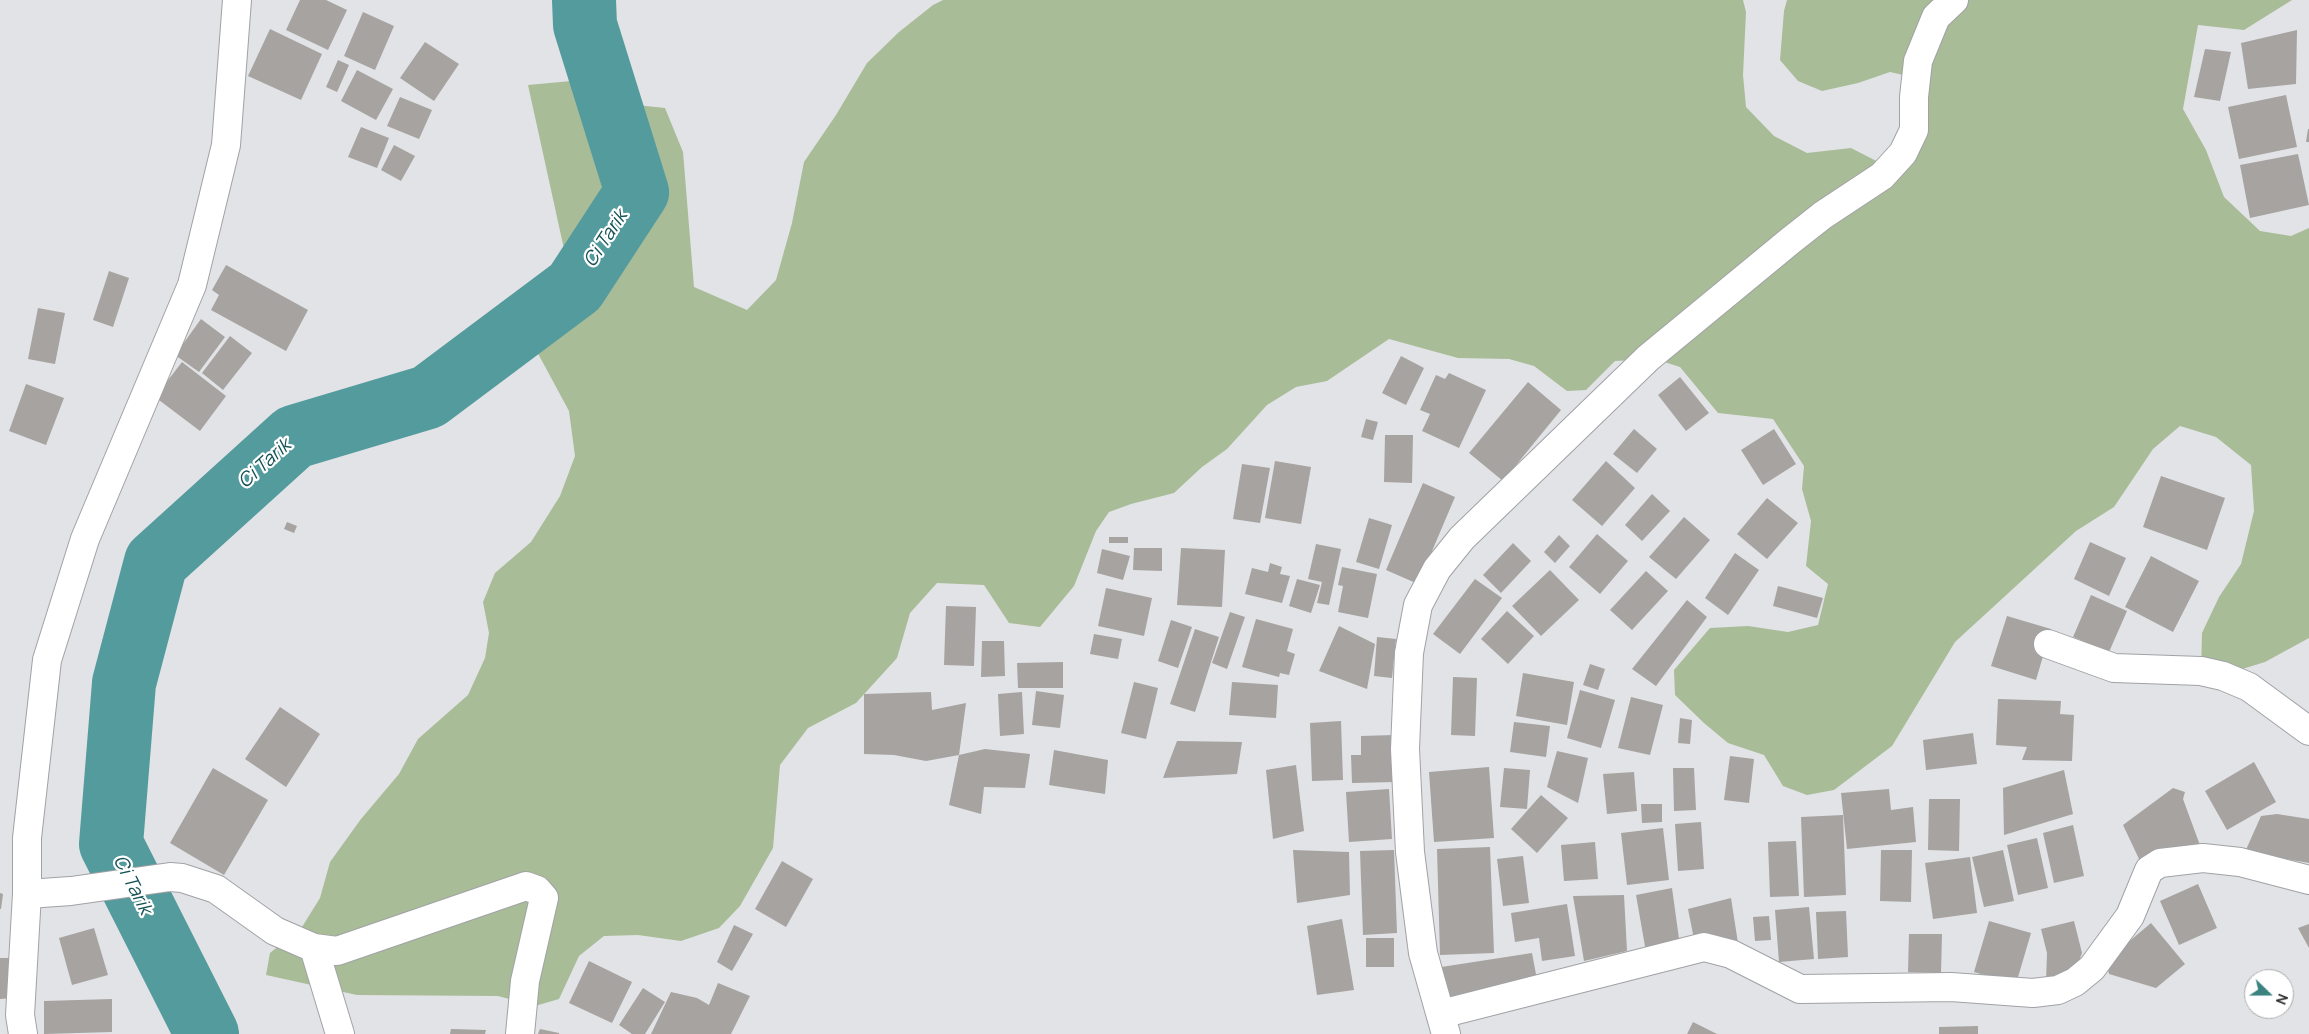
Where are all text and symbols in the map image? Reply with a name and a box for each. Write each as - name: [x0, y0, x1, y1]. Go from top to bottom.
- water label: Ci Tarik: [579, 206, 633, 272]
- water label: Ci Tarik: [234, 434, 296, 494]
- water label: Ci Tarik: [108, 852, 156, 918]
- north arrow: [2244, 969, 2294, 1019]
- text: N: [2272, 991, 2293, 1008]

